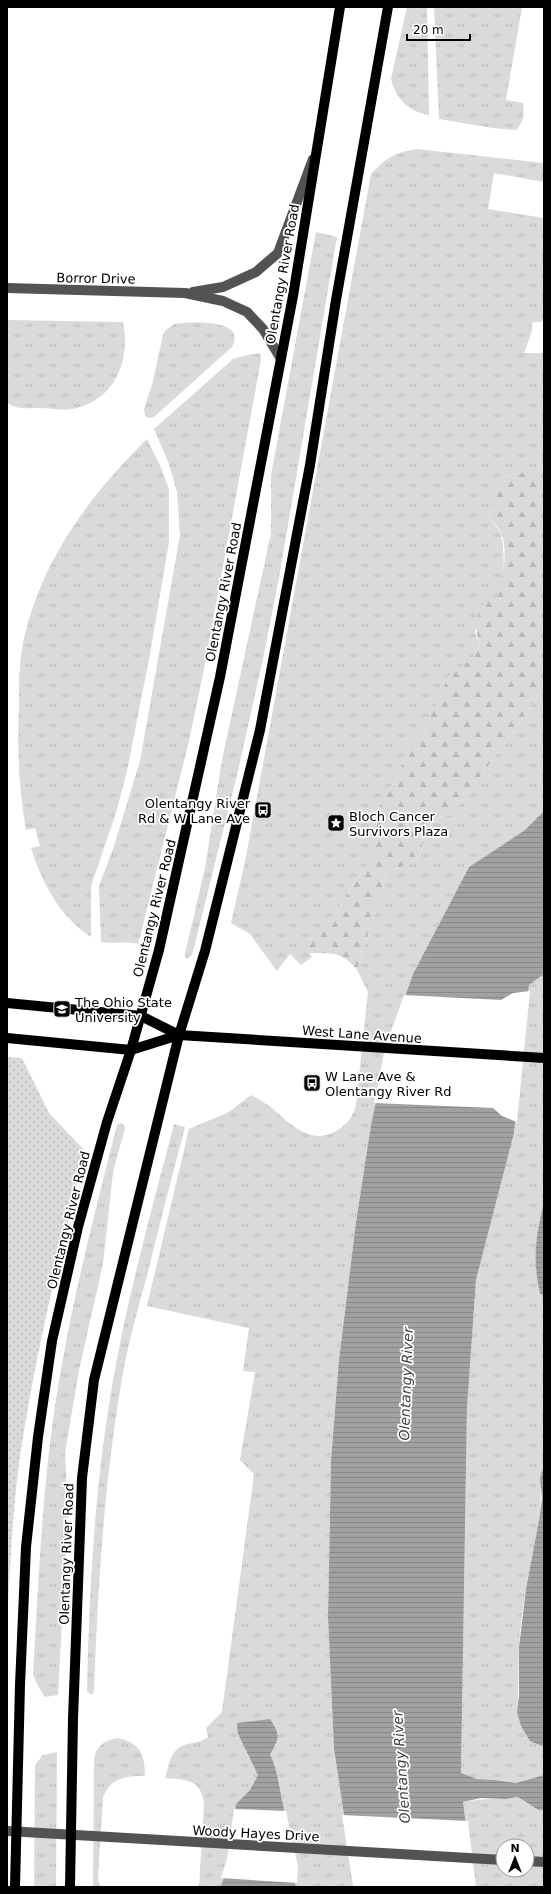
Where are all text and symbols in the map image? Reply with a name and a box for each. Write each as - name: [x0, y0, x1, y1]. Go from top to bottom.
- scale bar: [407, 16, 470, 42]
- text: 20 m: [413, 23, 444, 37]
- street label: Olentangy River Road: [263, 203, 302, 345]
- street label: Borror Drive: [56, 270, 136, 287]
- street label: Olentangy River Road: [203, 521, 244, 663]
- place label: Olentangy River Rd & W Lane Ave: [138, 796, 251, 826]
- bus stop icon: Olentangy River Rd & W Lane Ave: [253, 800, 273, 820]
- place label: Bloch Cancer Survivors Plaza: [349, 809, 448, 839]
- place icon: Bloch Cancer Survivors Plaza: [326, 813, 346, 833]
- street label: Olentangy River Road: [130, 837, 179, 979]
- place label: The Ohio State University: [74, 995, 172, 1025]
- school or university icon: The Ohio State University: [52, 999, 72, 1019]
- street label: West Lane Avenue: [302, 1023, 422, 1046]
- place label: W Lane Ave & Olentangy River Rd: [325, 1069, 452, 1099]
- bus stop icon: W Lane Ave & Olentangy River Rd: [302, 1073, 322, 1093]
- street label: Olentangy River Road: [44, 1149, 93, 1291]
- water label: Olentangy River: [396, 1326, 416, 1441]
- street label: Olentangy River Road: [57, 1483, 76, 1625]
- water label: Olentangy River: [389, 1709, 413, 1824]
- street label: Woody Hayes Drive: [192, 1823, 320, 1844]
- north arrow: [495, 1838, 535, 1878]
- text: N: [510, 1842, 520, 1855]

